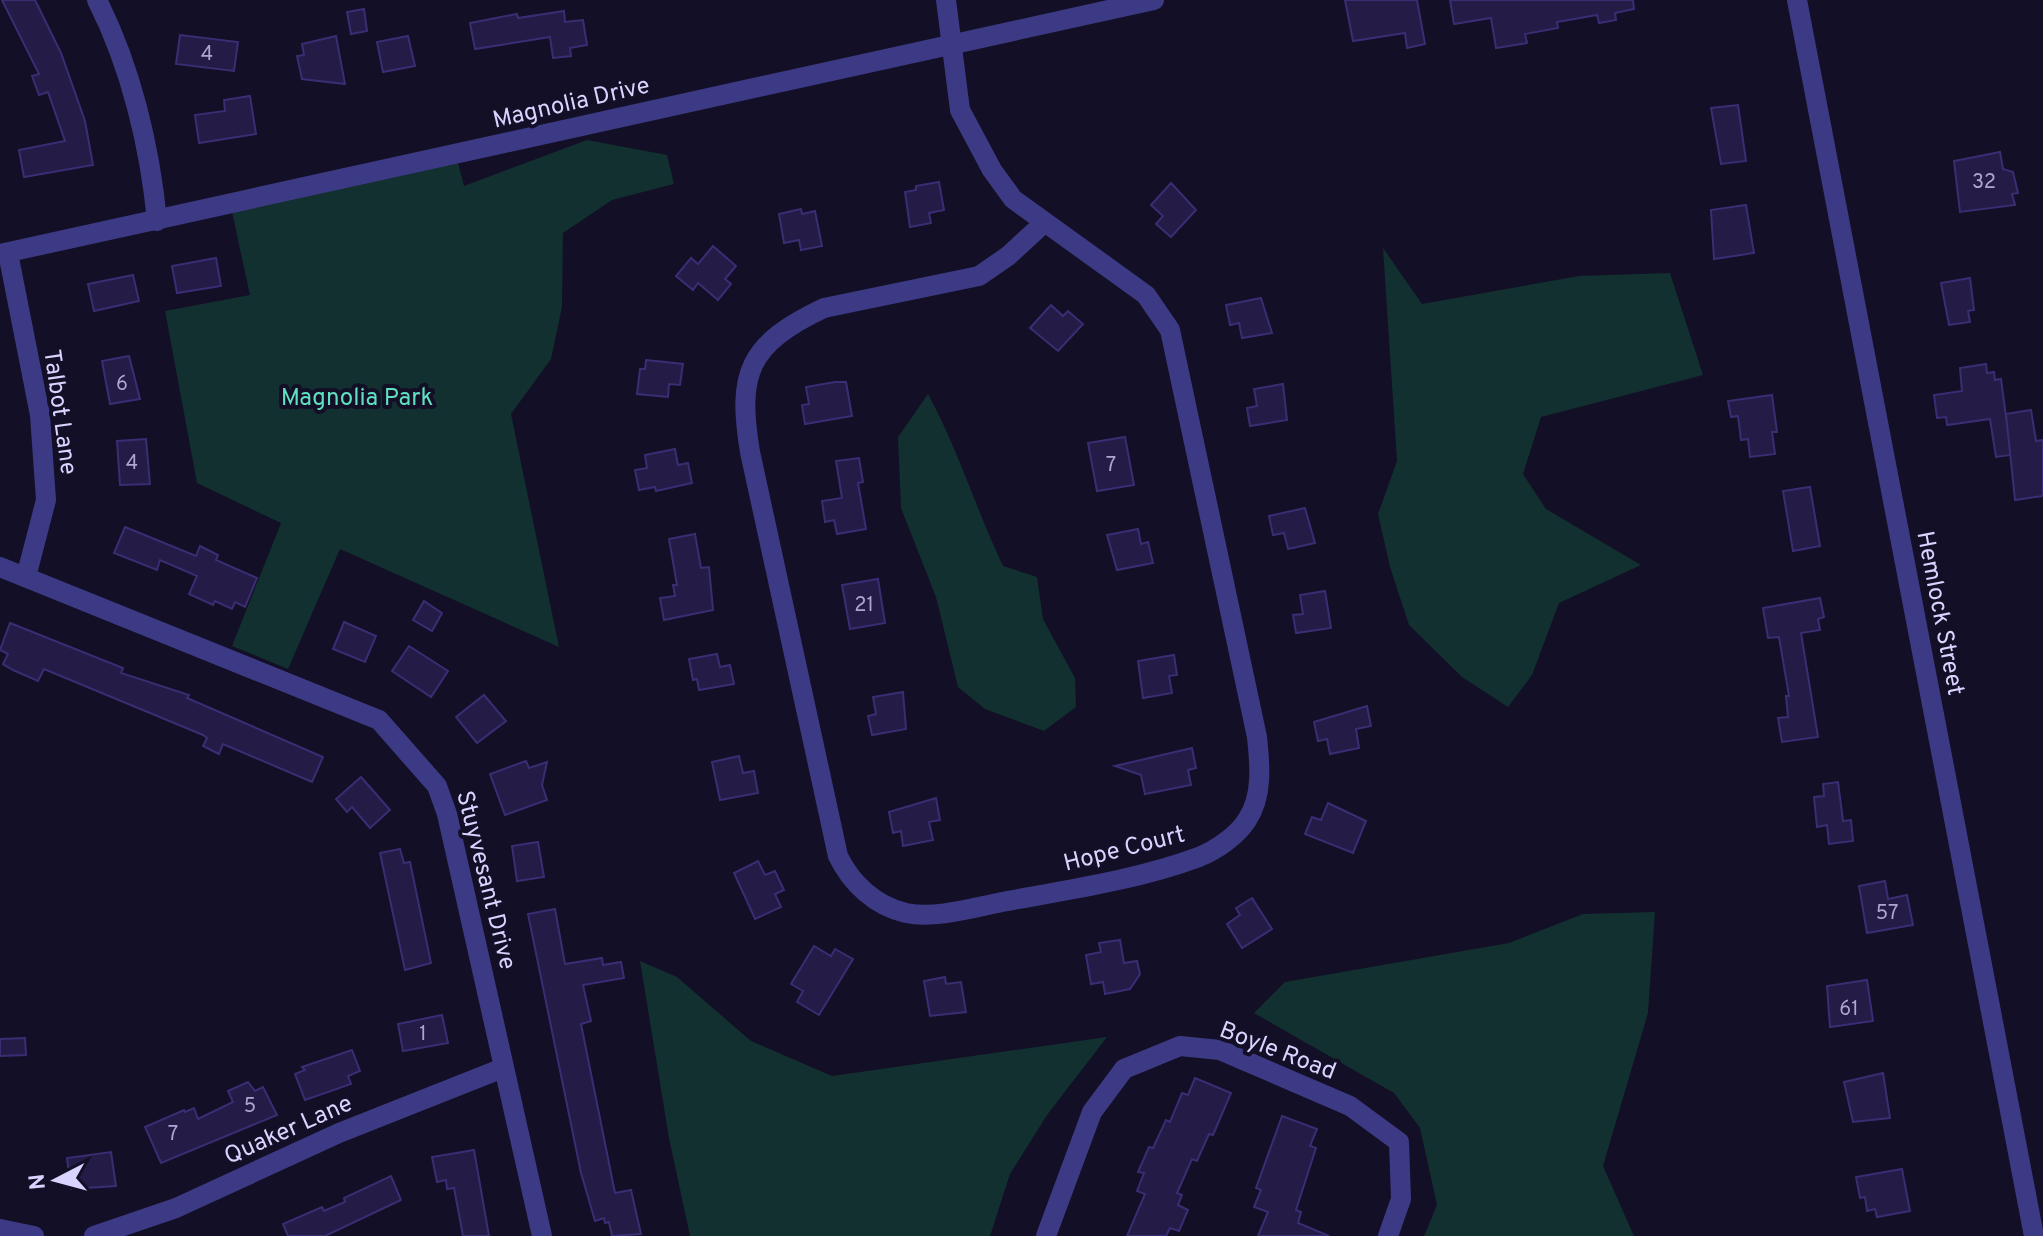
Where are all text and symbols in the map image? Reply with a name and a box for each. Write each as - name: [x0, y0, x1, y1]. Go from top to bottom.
- house number: 4: [201, 42, 213, 68]
- street label: Magnolia Drive: [490, 71, 653, 137]
- house number: 32: [1972, 170, 1996, 196]
- street label: Talbot Lane: [35, 348, 83, 477]
- house number: 6: [116, 372, 128, 398]
- park label: Magnolia Park: [281, 384, 433, 414]
- house number: 4: [126, 451, 138, 477]
- house number: 7: [1106, 453, 1116, 479]
- street label: Hemlock Street: [1908, 529, 1970, 698]
- house number: 21: [854, 593, 874, 619]
- street label: Stuyvesant Drive: [448, 788, 522, 973]
- street label: Hope Court: [1061, 820, 1188, 880]
- house number: 57: [1876, 901, 1898, 927]
- house number: 61: [1839, 997, 1859, 1023]
- street label: Boyle Road: [1215, 1016, 1340, 1088]
- house number: 1: [419, 1022, 427, 1048]
- street label: Quaker Lane: [220, 1089, 358, 1172]
- house number: 5: [244, 1094, 256, 1120]
- house number: 7: [168, 1122, 178, 1148]
- north arrow: [16, 1140, 96, 1220]
- text: N: [24, 1173, 53, 1191]

